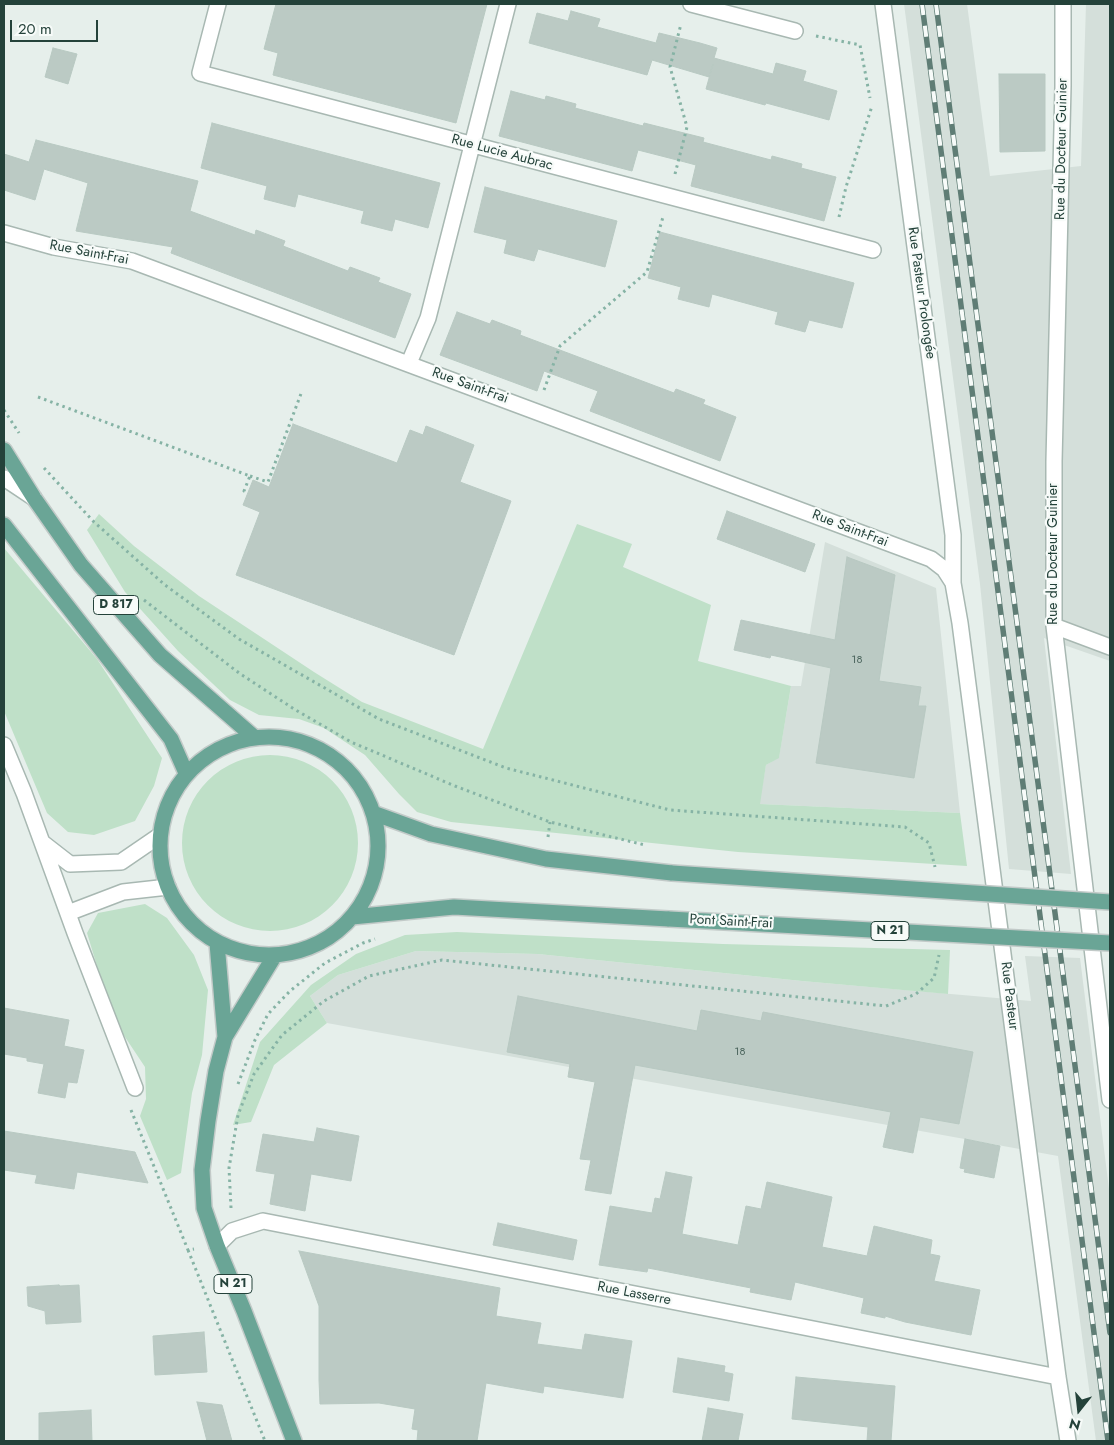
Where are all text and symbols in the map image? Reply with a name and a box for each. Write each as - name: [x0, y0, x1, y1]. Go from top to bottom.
- scale bar: [12, 10, 100, 42]
- text: 20 m: [18, 18, 52, 40]
- street label: Rue du Docteur Guinier: [1052, 78, 1072, 220]
- street label: Rue Lucie Aubrac: [449, 131, 555, 175]
- street label: Rue Pasteur Prolongée: [903, 226, 939, 360]
- street label: Rue Saint-Frai: [48, 237, 130, 269]
- street label: Rue Saint-Frai: [429, 364, 511, 408]
- street label: Rue du Docteur Guinier: [1046, 483, 1062, 625]
- street label: Rue Saint-Frai: [810, 507, 890, 551]
- road number: D 817: [94, 596, 138, 614]
- house number: 18: [852, 653, 862, 667]
- street label: Pont Saint-Frai: [689, 911, 773, 933]
- road number: N 21: [871, 921, 909, 940]
- street label: Rue Pasteur: [996, 961, 1022, 1031]
- house number: 18: [735, 1045, 745, 1059]
- road number: N 21: [214, 1274, 252, 1294]
- street label: Rue Lasserre: [596, 1279, 672, 1309]
- north arrow: [1054, 1385, 1104, 1435]
- text: N: [1067, 1413, 1083, 1436]

